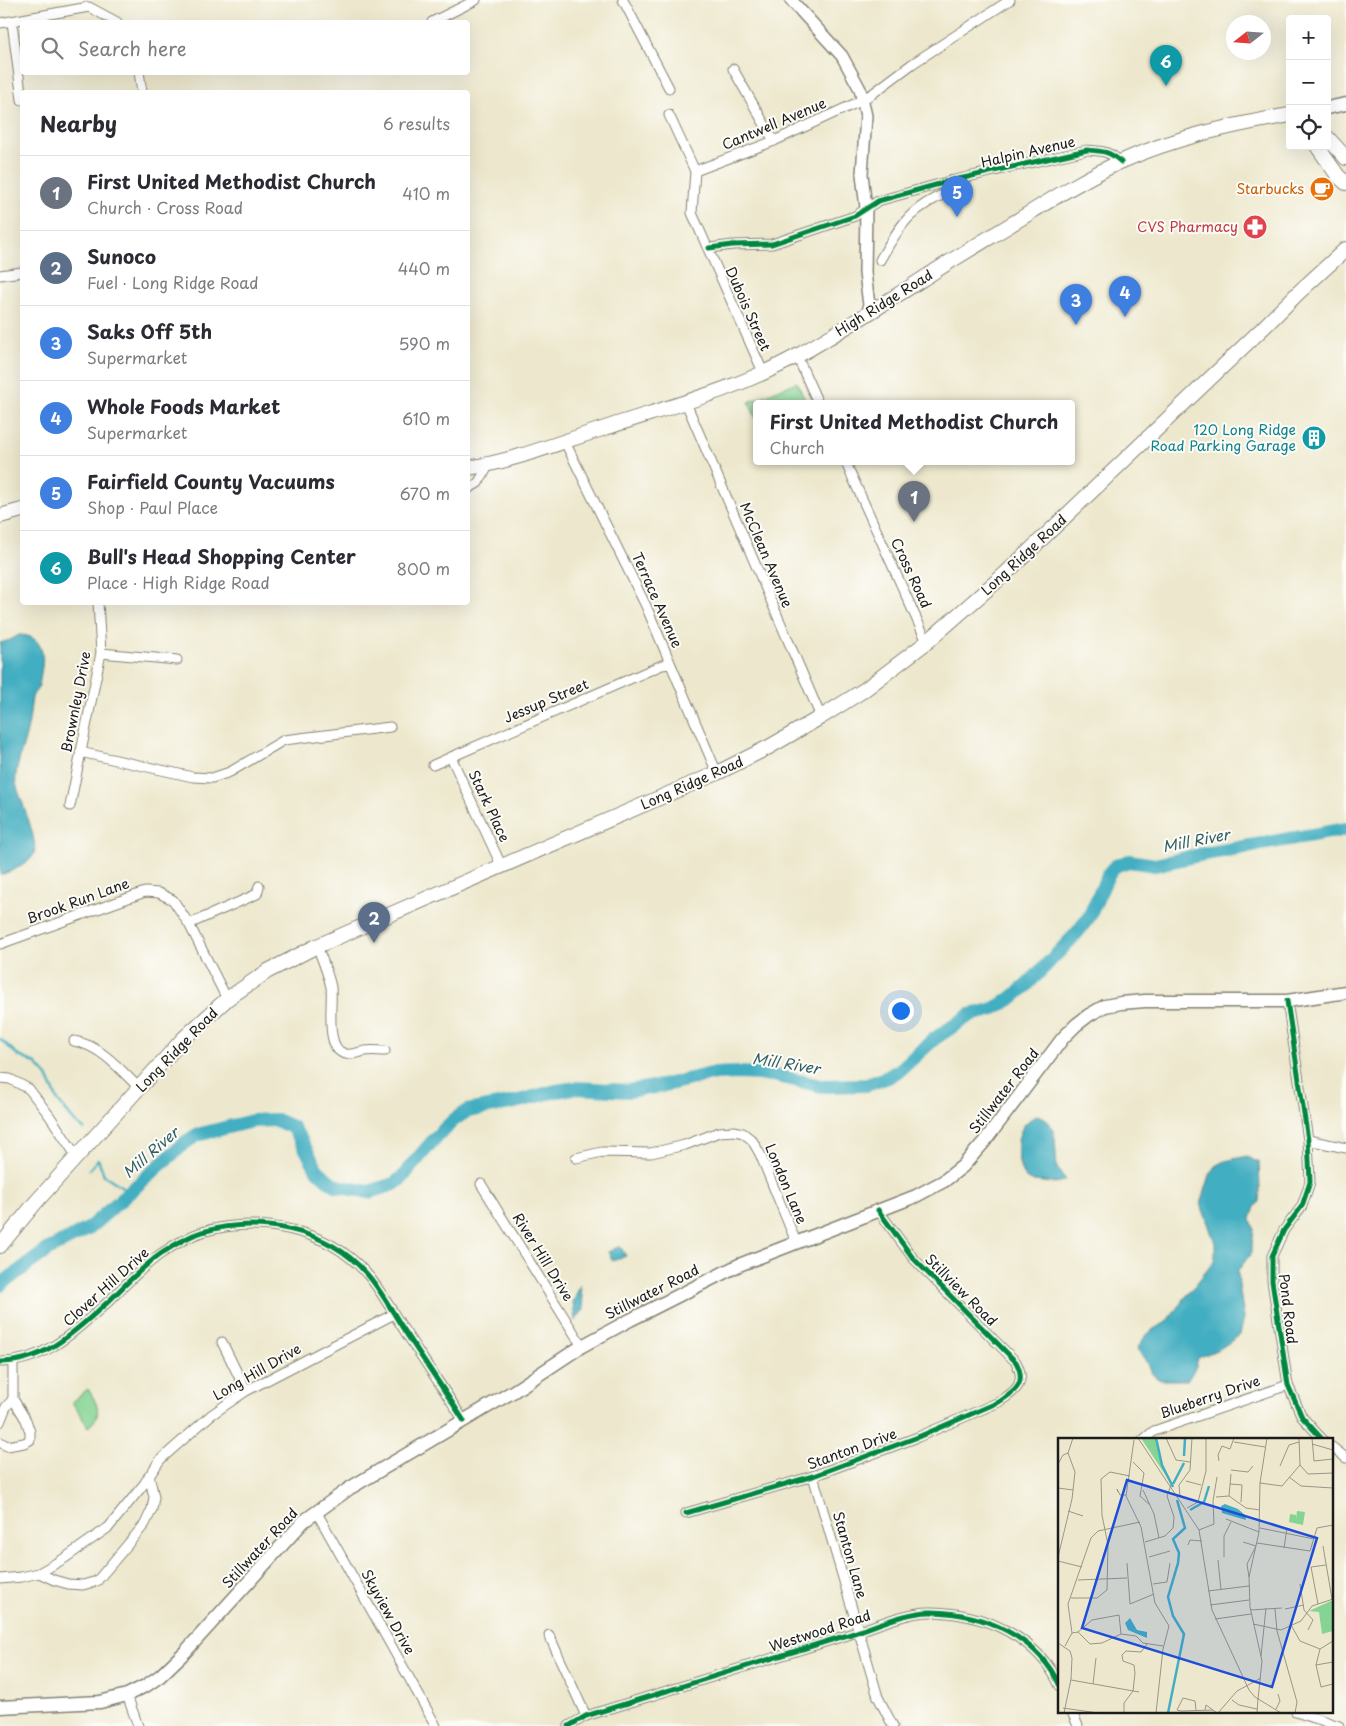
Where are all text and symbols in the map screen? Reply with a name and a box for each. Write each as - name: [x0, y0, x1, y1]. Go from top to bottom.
- north arrow: [1226, 15, 1271, 60]
- map controls: [1286, 15, 1331, 150]
- button: +: [1286, 15, 1331, 60]
- search box: [20, 20, 470, 75]
- icon: search: [38, 34, 66, 62]
- text: Search here: [78, 34, 187, 62]
- pin: 6: [1150, 45, 1182, 86]
- button: −: [1286, 60, 1331, 105]
- street label: Cantwell Avenue: [718, 92, 830, 155]
- button: locate: [1286, 105, 1331, 150]
- text: Nearby: [40, 107, 117, 139]
- text: 6 results: [383, 111, 450, 135]
- street label: Halpin Avenue: [979, 130, 1078, 173]
- text: First United Methodist Church: [87, 167, 376, 195]
- pin: 5: [941, 176, 973, 217]
- cafe icon: Starbucks: [1309, 176, 1335, 202]
- place label: Starbucks: [1236, 178, 1304, 199]
- text: 1: [52, 181, 60, 205]
- text: 410 m: [402, 181, 450, 205]
- text: Church · Cross Road: [87, 195, 243, 219]
- pharmacy icon: CVS Pharmacy: [1242, 214, 1268, 240]
- place label: CVS Pharmacy: [1137, 216, 1238, 237]
- text: Sunoco: [87, 242, 156, 270]
- text: 2: [50, 256, 62, 280]
- text: 440 m: [398, 256, 450, 280]
- street label: Dubois Street: [720, 263, 777, 355]
- street label: High Ridge Road: [831, 264, 937, 341]
- text: Fuel · Long Ridge Road: [87, 270, 259, 294]
- pin: 4: [1109, 276, 1141, 317]
- pin: 3: [1060, 284, 1092, 325]
- text: Saks Off 5th: [87, 317, 212, 345]
- text: 3: [51, 331, 61, 355]
- text: 590 m: [398, 331, 450, 355]
- text: Supermarket: [87, 345, 187, 369]
- text: Whole Foods Market: [87, 392, 280, 420]
- popup: [753, 400, 1075, 465]
- text: 4: [51, 406, 61, 430]
- text: 610 m: [402, 406, 450, 430]
- text: First United Methodist Church: [769, 407, 1059, 435]
- place label: 120 Long Ridge Road Parking Garage: [1151, 419, 1296, 456]
- text: Supermarket: [87, 420, 187, 444]
- building icon: 120 Long Ridge Road Parking Garage: [1301, 425, 1327, 451]
- text: Church: [769, 435, 824, 459]
- text: Fairfield County Vacuums: [87, 467, 335, 495]
- text: 5: [51, 481, 61, 505]
- text: 670 m: [400, 481, 450, 505]
- pin: 1: [898, 481, 930, 522]
- text: Shop · Paul Place: [87, 495, 218, 519]
- street label: McClean Avenue: [735, 499, 798, 611]
- street label: Long Ridge Road: [976, 509, 1071, 600]
- street label: Cross Road: [886, 534, 937, 611]
- text: Bull's Head Shopping Center: [87, 542, 356, 570]
- street label: Terrace Avenue: [627, 549, 688, 651]
- text: 6: [50, 556, 62, 580]
- text: 800 m: [397, 556, 450, 580]
- text: Place · High Ridge Road: [87, 570, 270, 594]
- street label: Brownley Drive: [55, 649, 96, 754]
- street label: Jessup Street: [500, 673, 592, 728]
- street label: Long Ridge Road: [637, 750, 747, 815]
- street label: Stark Place: [464, 766, 515, 845]
- water label: Mill River: [1160, 821, 1233, 857]
- street label: Brook Run Lane: [24, 872, 132, 929]
- pin: 2: [358, 902, 390, 943]
- your location: [888, 998, 914, 1024]
- street label: Long Ridge Road: [131, 1003, 223, 1097]
- street label: Stillwater Road: [964, 1044, 1044, 1138]
- water label: Mill River: [751, 1046, 824, 1080]
- water label: Mill River: [117, 1120, 185, 1183]
- street label: London Lane: [760, 1140, 813, 1227]
- street label: River Hill Drive: [508, 1208, 579, 1305]
- street label: Clover Hill Drive: [58, 1242, 153, 1331]
- street label: Stillview Road: [920, 1249, 1002, 1331]
- street label: Stillwater Road: [601, 1259, 703, 1324]
- street label: Pond Road: [1274, 1273, 1303, 1345]
- street label: Long Hill Drive: [209, 1338, 305, 1405]
- street label: Blueberry Drive: [1157, 1369, 1263, 1424]
- street label: Stanton Drive: [804, 1423, 900, 1474]
- inset map: [1058, 1438, 1334, 1714]
- street label: Stillwater Road: [217, 1503, 302, 1593]
- street label: Stanton Lane: [828, 1509, 873, 1601]
- street label: Skyview Drive: [356, 1565, 421, 1658]
- street label: Westwood Road: [766, 1604, 873, 1657]

